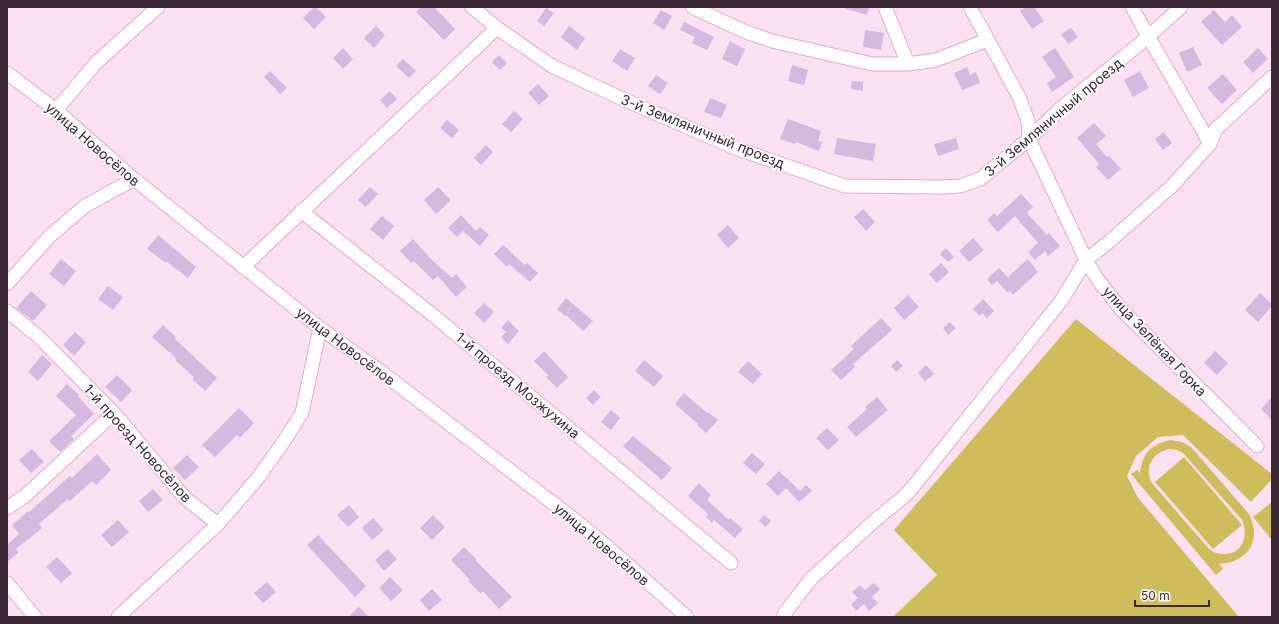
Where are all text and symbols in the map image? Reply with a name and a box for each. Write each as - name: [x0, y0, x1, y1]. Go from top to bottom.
- street label: 3-й Земляничный проезд: [980, 54, 1126, 180]
- street label: 3-й Земляничный проезд: [619, 90, 788, 172]
- street label: улица Новосёлов: [42, 98, 144, 190]
- street label: улица Зелёная Горка: [1100, 283, 1210, 399]
- street label: улица Новосёлов: [293, 303, 399, 389]
- street label: 1-й проезд Мозжухина: [453, 328, 583, 442]
- street label: 1-й проезд Новосёлов: [81, 380, 196, 506]
- street label: улица Новосёлов: [551, 499, 653, 589]
- scale bar: [1135, 582, 1209, 608]
- text: 50 m: [1141, 588, 1170, 603]

